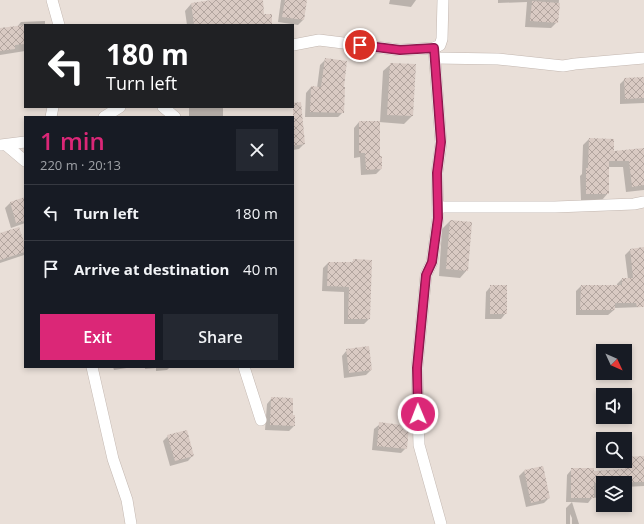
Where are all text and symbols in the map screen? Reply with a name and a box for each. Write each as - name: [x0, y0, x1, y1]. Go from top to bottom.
- pin: [343, 28, 377, 62]
- icon: arrive: [349, 34, 371, 56]
- text: 180 m: [106, 35, 189, 73]
- icon: left: [40, 40, 92, 92]
- text: Turn left: [106, 71, 177, 95]
- text: 1 min: [40, 124, 105, 157]
- button: close: [236, 129, 278, 171]
- text: 220 m · 20:13: [40, 156, 121, 174]
- icon: left: [40, 202, 62, 224]
- text: Turn left: [74, 203, 139, 223]
- text: 180 m: [234, 203, 278, 223]
- icon: arrive: [40, 258, 62, 280]
- text: Arrive at destination: [74, 259, 229, 279]
- text: 40 m: [243, 259, 278, 279]
- button: Exit: [40, 314, 155, 360]
- button: Share: [163, 314, 278, 360]
- north arrow: [596, 344, 632, 380]
- map controls: [596, 344, 632, 512]
- button: sound: [596, 388, 632, 424]
- position arrow: [397, 393, 439, 435]
- button: search: [596, 432, 632, 468]
- button: layers: [596, 476, 632, 512]

